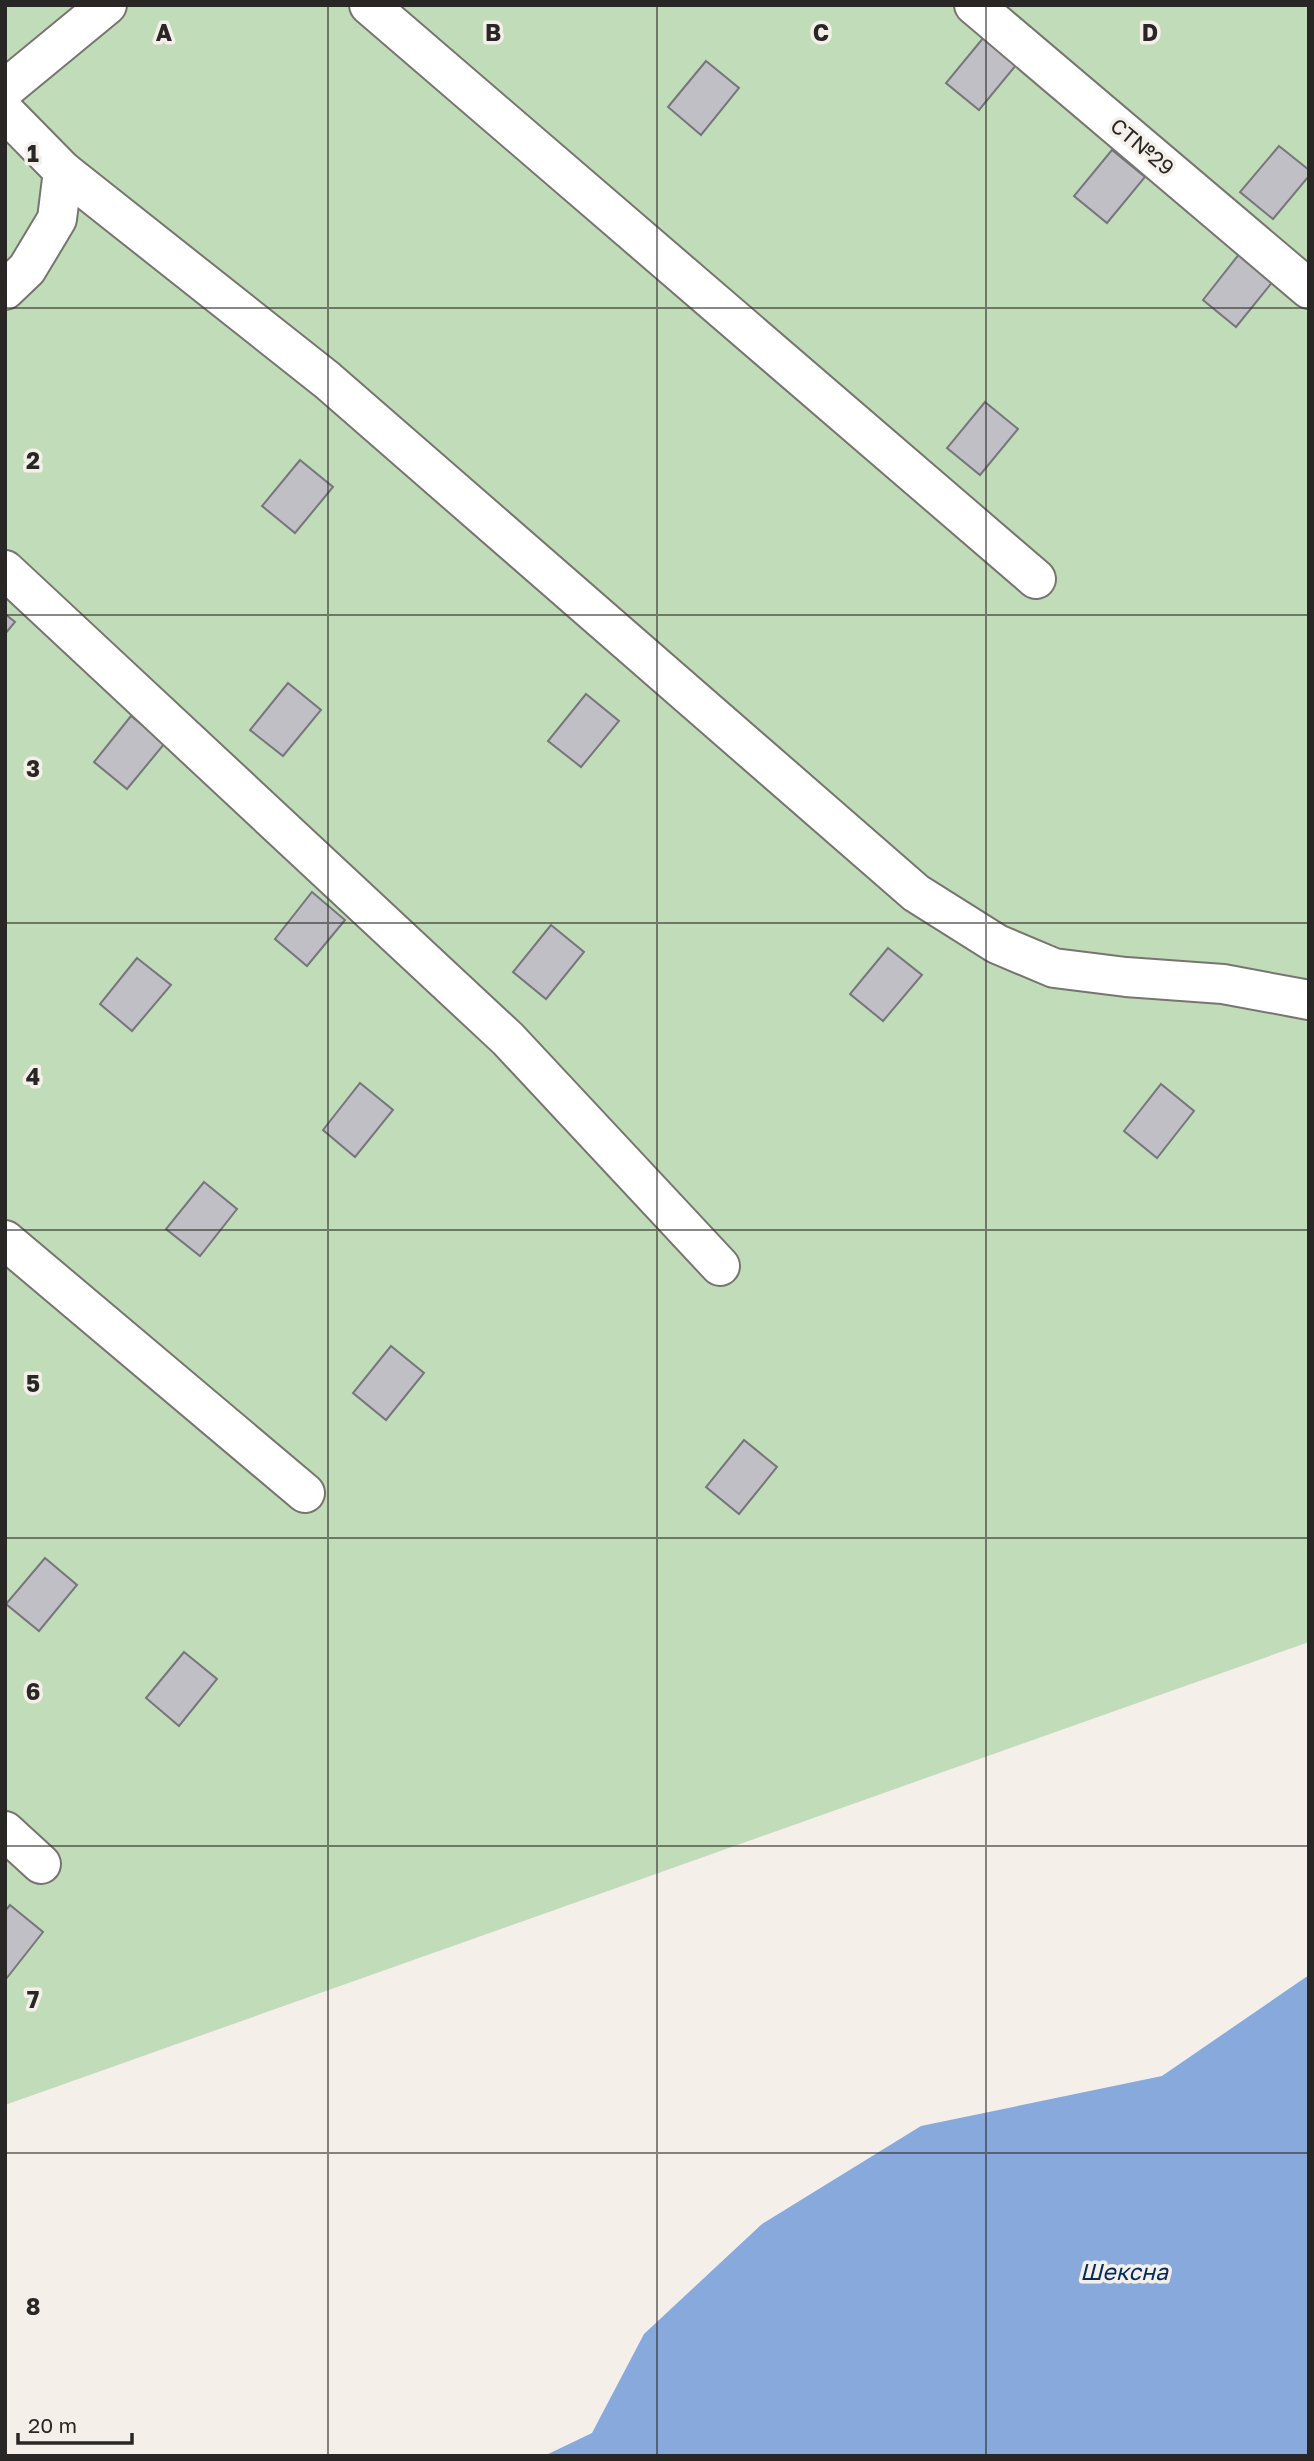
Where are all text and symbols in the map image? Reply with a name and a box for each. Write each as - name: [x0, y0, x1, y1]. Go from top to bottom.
- text: A: [156, 18, 173, 46]
- text: B: [485, 18, 501, 46]
- text: C: [813, 18, 829, 46]
- text: D: [1142, 18, 1158, 46]
- street label: СТ№29: [1106, 112, 1180, 180]
- text: 1: [27, 139, 39, 167]
- text: 2: [26, 446, 40, 474]
- text: 3: [26, 754, 40, 782]
- text: 4: [26, 1062, 40, 1090]
- text: 5: [26, 1369, 40, 1397]
- text: 6: [26, 1677, 40, 1705]
- text: 7: [27, 1985, 39, 2013]
- water label: Шексна: [1080, 2257, 1169, 2285]
- text: 8: [26, 2292, 40, 2320]
- scale bar: [18, 2402, 131, 2446]
- text: 20 m: [28, 2412, 77, 2438]

